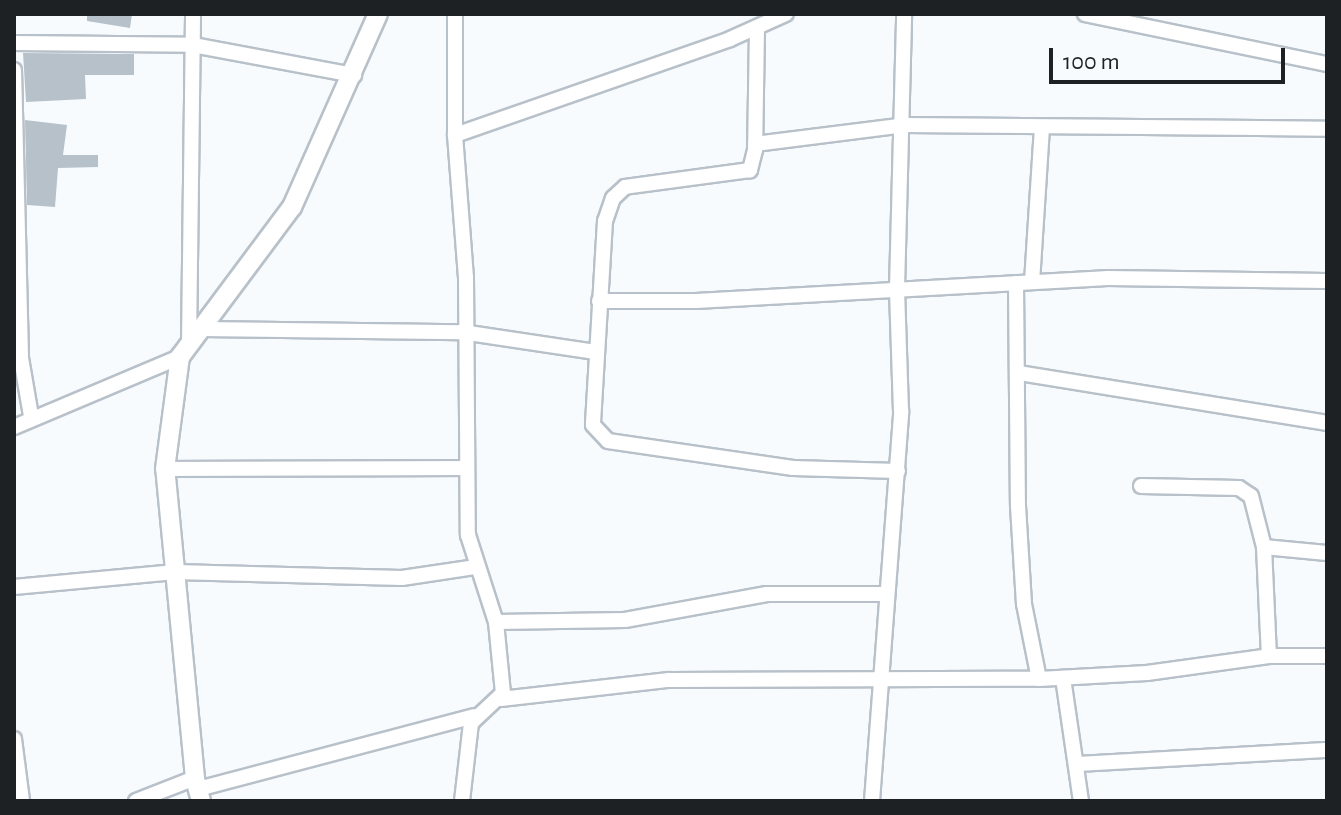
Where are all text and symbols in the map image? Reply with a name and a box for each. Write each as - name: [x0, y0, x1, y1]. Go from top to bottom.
- scale bar: [1053, 32, 1289, 82]
- text: 100 m: [1063, 50, 1120, 74]

